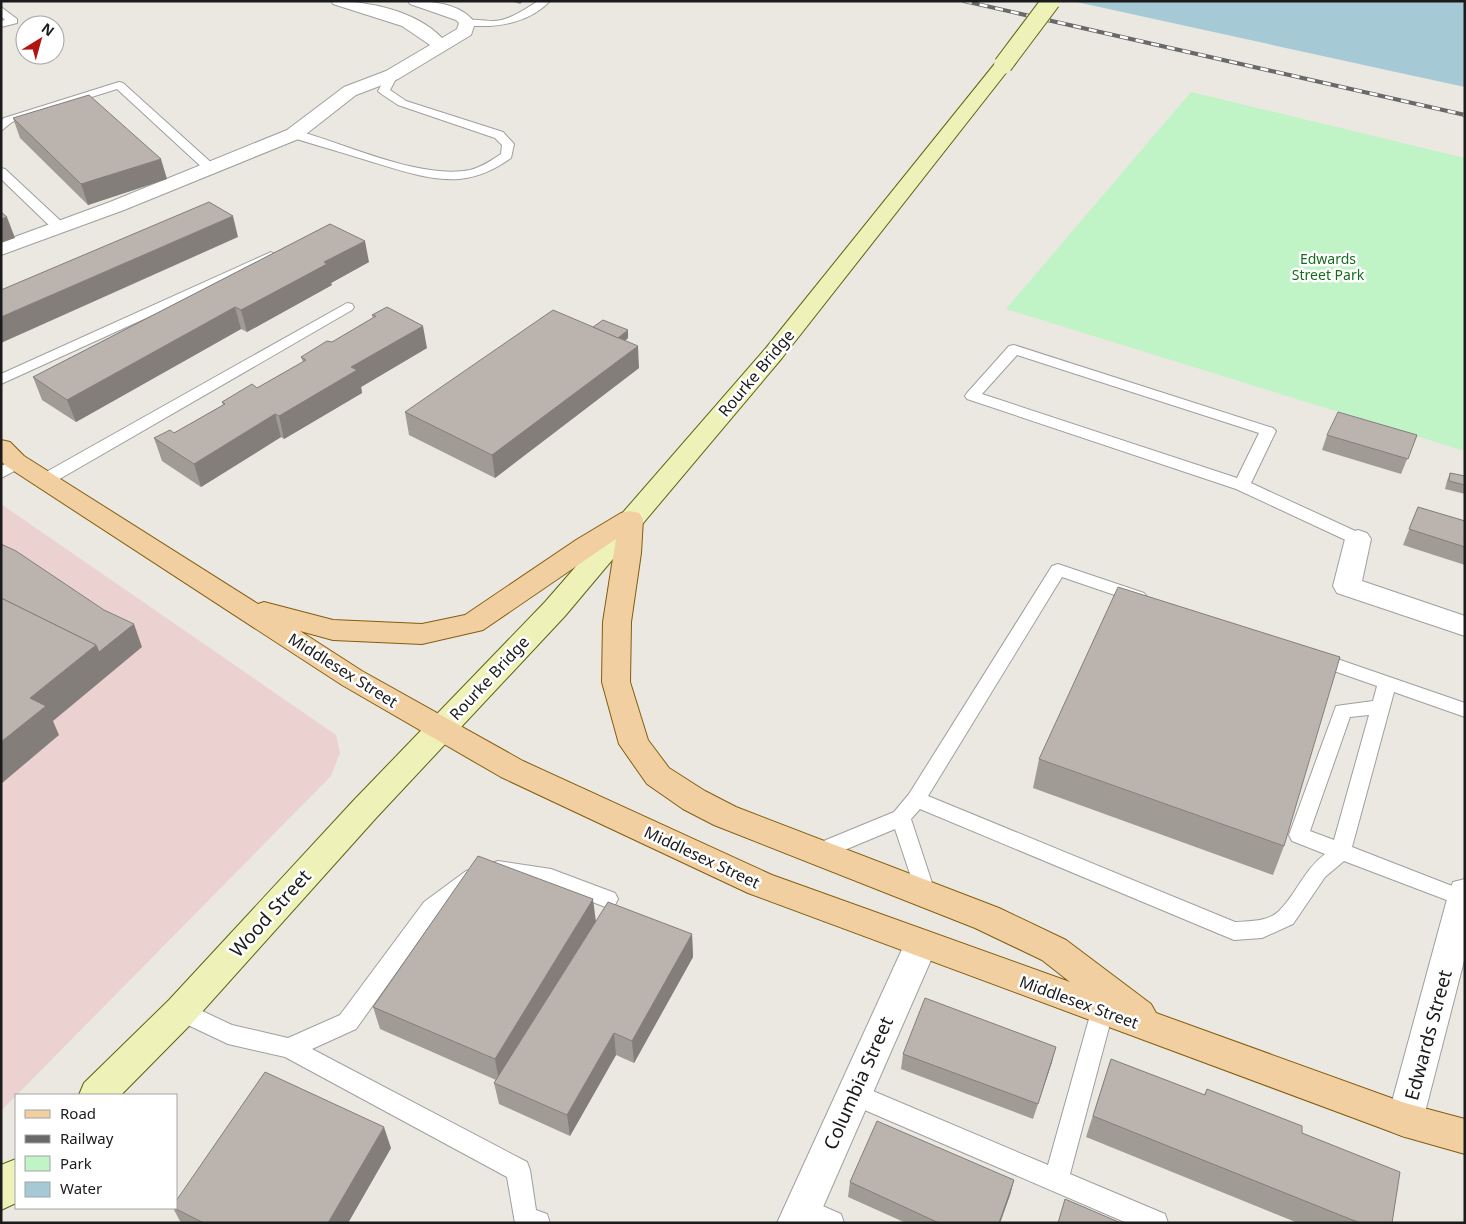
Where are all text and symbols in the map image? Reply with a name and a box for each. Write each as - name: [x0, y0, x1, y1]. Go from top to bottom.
- north arrow: [15, 15, 65, 65]
- text: N: [38, 18, 58, 40]
- park label: Edwards Street Park: [1292, 249, 1365, 284]
- street label: Rourke Bridge: [713, 325, 799, 421]
- street label: Middlesex Street: [284, 628, 402, 713]
- street label: Rourke Bridge: [444, 631, 534, 725]
- street label: Middlesex Street: [641, 821, 764, 894]
- street label: Wood Street: [224, 863, 317, 963]
- street label: Edwards Street: [1398, 967, 1458, 1103]
- street label: Middlesex Street: [1016, 970, 1142, 1034]
- street label: Columbia Street: [817, 1012, 899, 1154]
- legend: [15, 1094, 178, 1209]
- text: Road: [60, 1103, 96, 1123]
- text: Railway: [60, 1128, 114, 1148]
- text: Park: [60, 1153, 92, 1173]
- text: Water: [60, 1178, 102, 1198]

